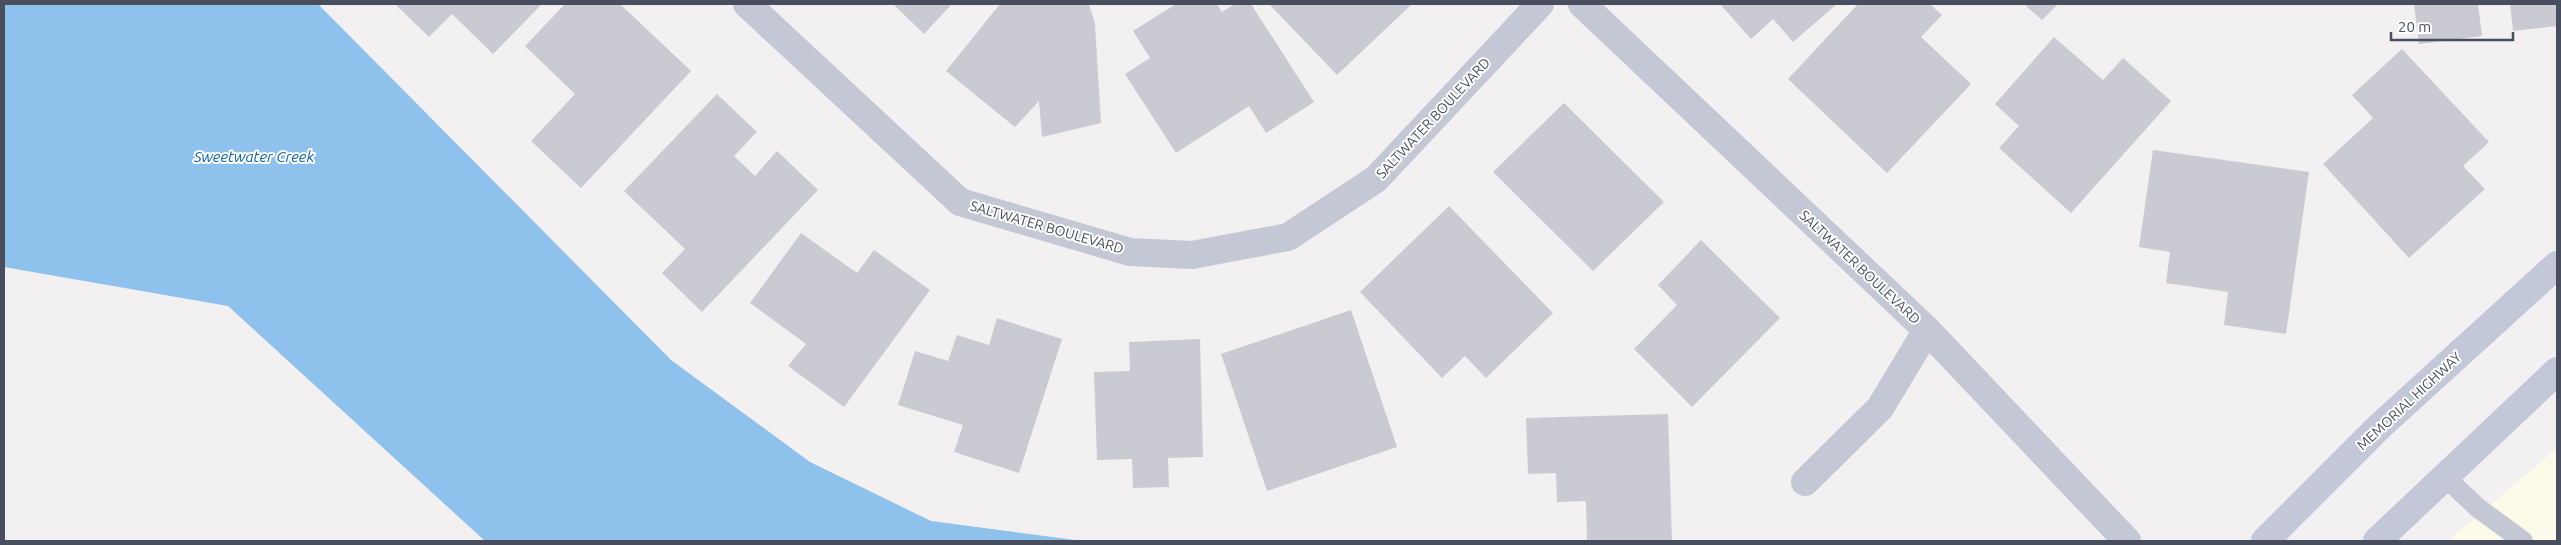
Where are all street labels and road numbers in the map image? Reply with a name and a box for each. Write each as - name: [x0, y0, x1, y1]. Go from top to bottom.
- street label: SALTWATER BOULEVARD: [1373, 54, 1493, 182]
- street label: SALTWATER BOULEVARD: [968, 197, 1126, 257]
- street label: SALTWATER BOULEVARD: [1796, 207, 1924, 327]
- street label: MEMORIAL HIGHWAY: [2354, 349, 2464, 453]

